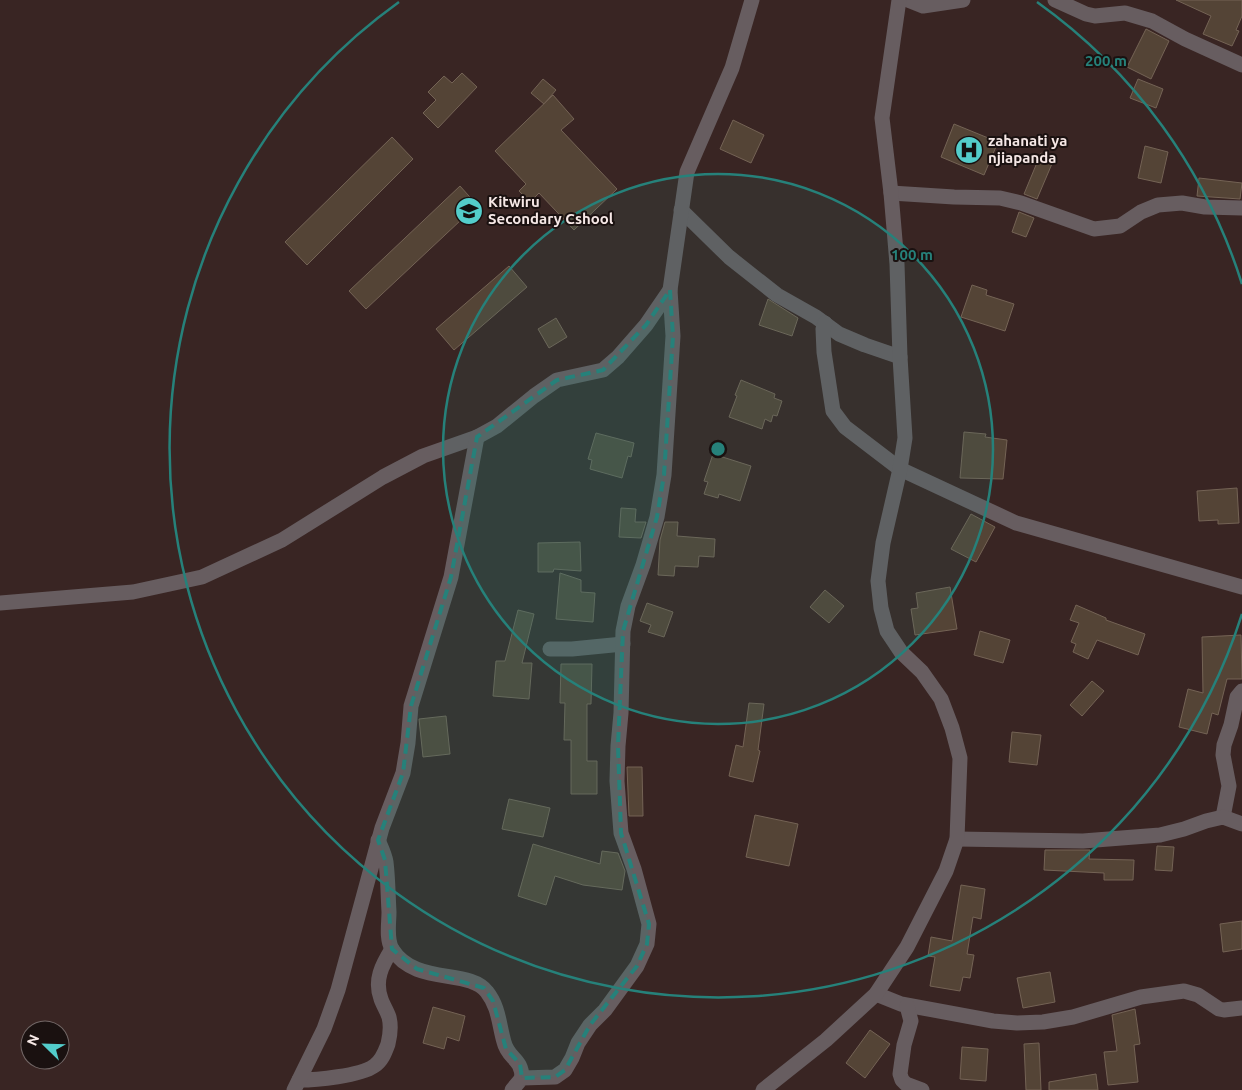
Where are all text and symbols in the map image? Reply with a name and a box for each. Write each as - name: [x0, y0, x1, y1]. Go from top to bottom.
- text: 200 m: [1085, 52, 1127, 69]
- place label: zahanati ya njiapanda: [988, 132, 1067, 166]
- hospital icon: zahanati ya njiapanda: [954, 135, 984, 165]
- place label: Kitwiru Secondary Cshool: [488, 193, 614, 227]
- school or university icon: Kitwiru Secondary Cshool: [454, 196, 484, 226]
- text: 100 m: [891, 246, 933, 263]
- centre of rings: [709, 440, 727, 458]
- north arrow: [20, 1020, 70, 1070]
- text: N: [24, 1032, 42, 1048]

